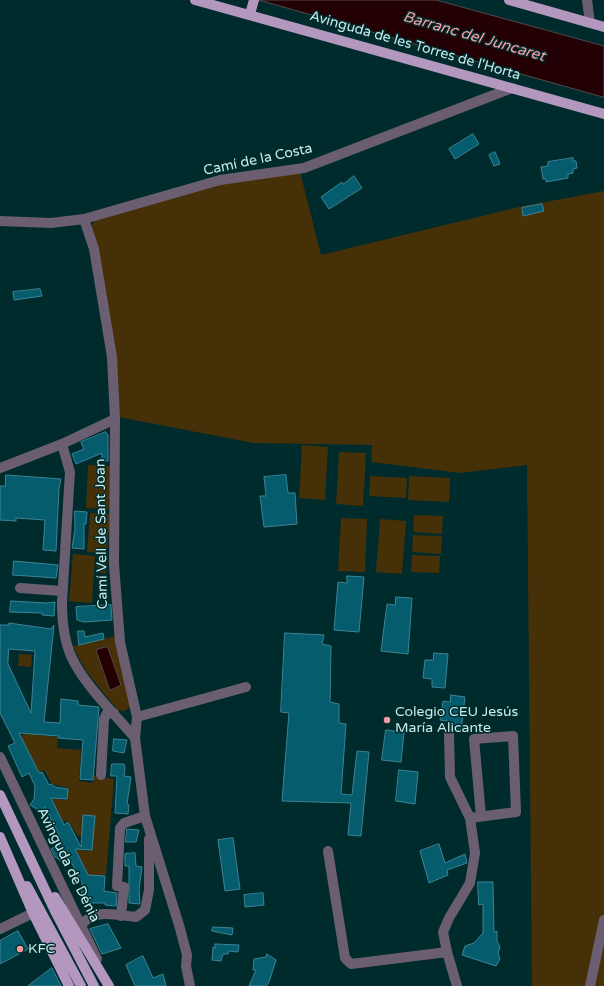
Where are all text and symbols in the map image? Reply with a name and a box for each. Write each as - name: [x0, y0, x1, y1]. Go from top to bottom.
- street label: Avinguda de les Torres de l'Horta: [308, 8, 522, 84]
- water label: Barranc del Juncaret: [401, 8, 547, 66]
- street label: Camí de la Costa: [202, 140, 314, 180]
- street label: Camí Vell de Sant Joan: [92, 459, 112, 609]
- place label: Colegio CEU Jesús María Alicante: [395, 704, 518, 736]
- marker: Colegio CEU Jesús María Alicante: [382, 715, 392, 725]
- street label: Avinguda de Dénia: [33, 805, 103, 925]
- place label: KFC: [28, 941, 55, 957]
- marker: KFC: [15, 944, 25, 954]

